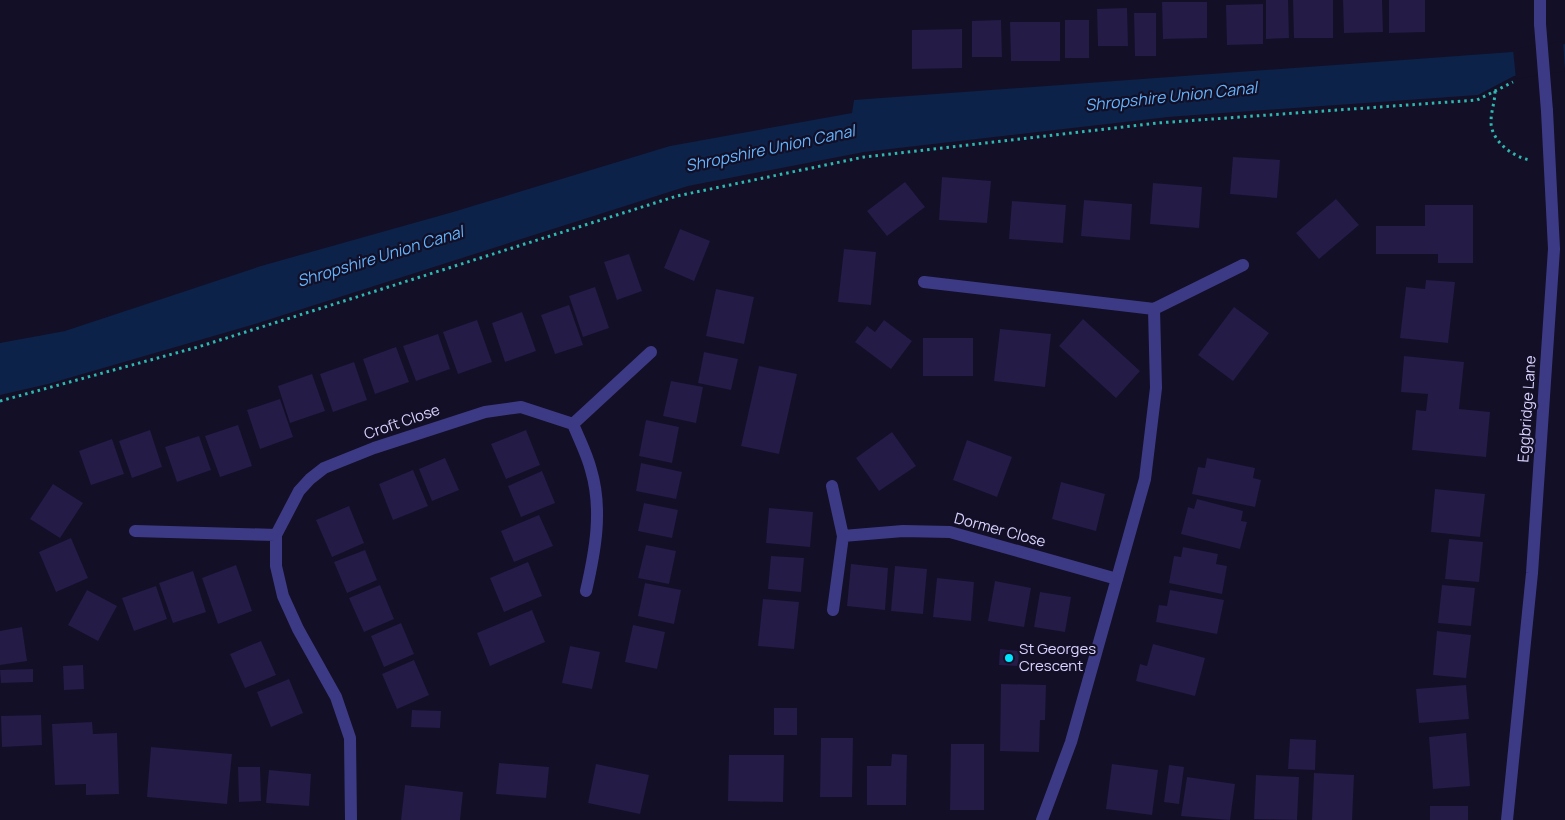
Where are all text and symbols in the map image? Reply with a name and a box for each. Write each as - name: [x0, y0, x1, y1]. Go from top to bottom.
- water label: Shropshire Union Canal: [1084, 76, 1260, 116]
- water label: Shropshire Union Canal: [683, 119, 859, 177]
- water label: Shropshire Union Canal: [294, 220, 468, 292]
- street label: Eggbridge Lane: [1512, 355, 1541, 463]
- street label: Croft Close: [361, 399, 443, 444]
- street label: Dormer Close: [952, 507, 1048, 552]
- place label: St Georges Crescent: [1019, 638, 1096, 676]
- marker: St Georges Crescent: [1003, 652, 1015, 664]

